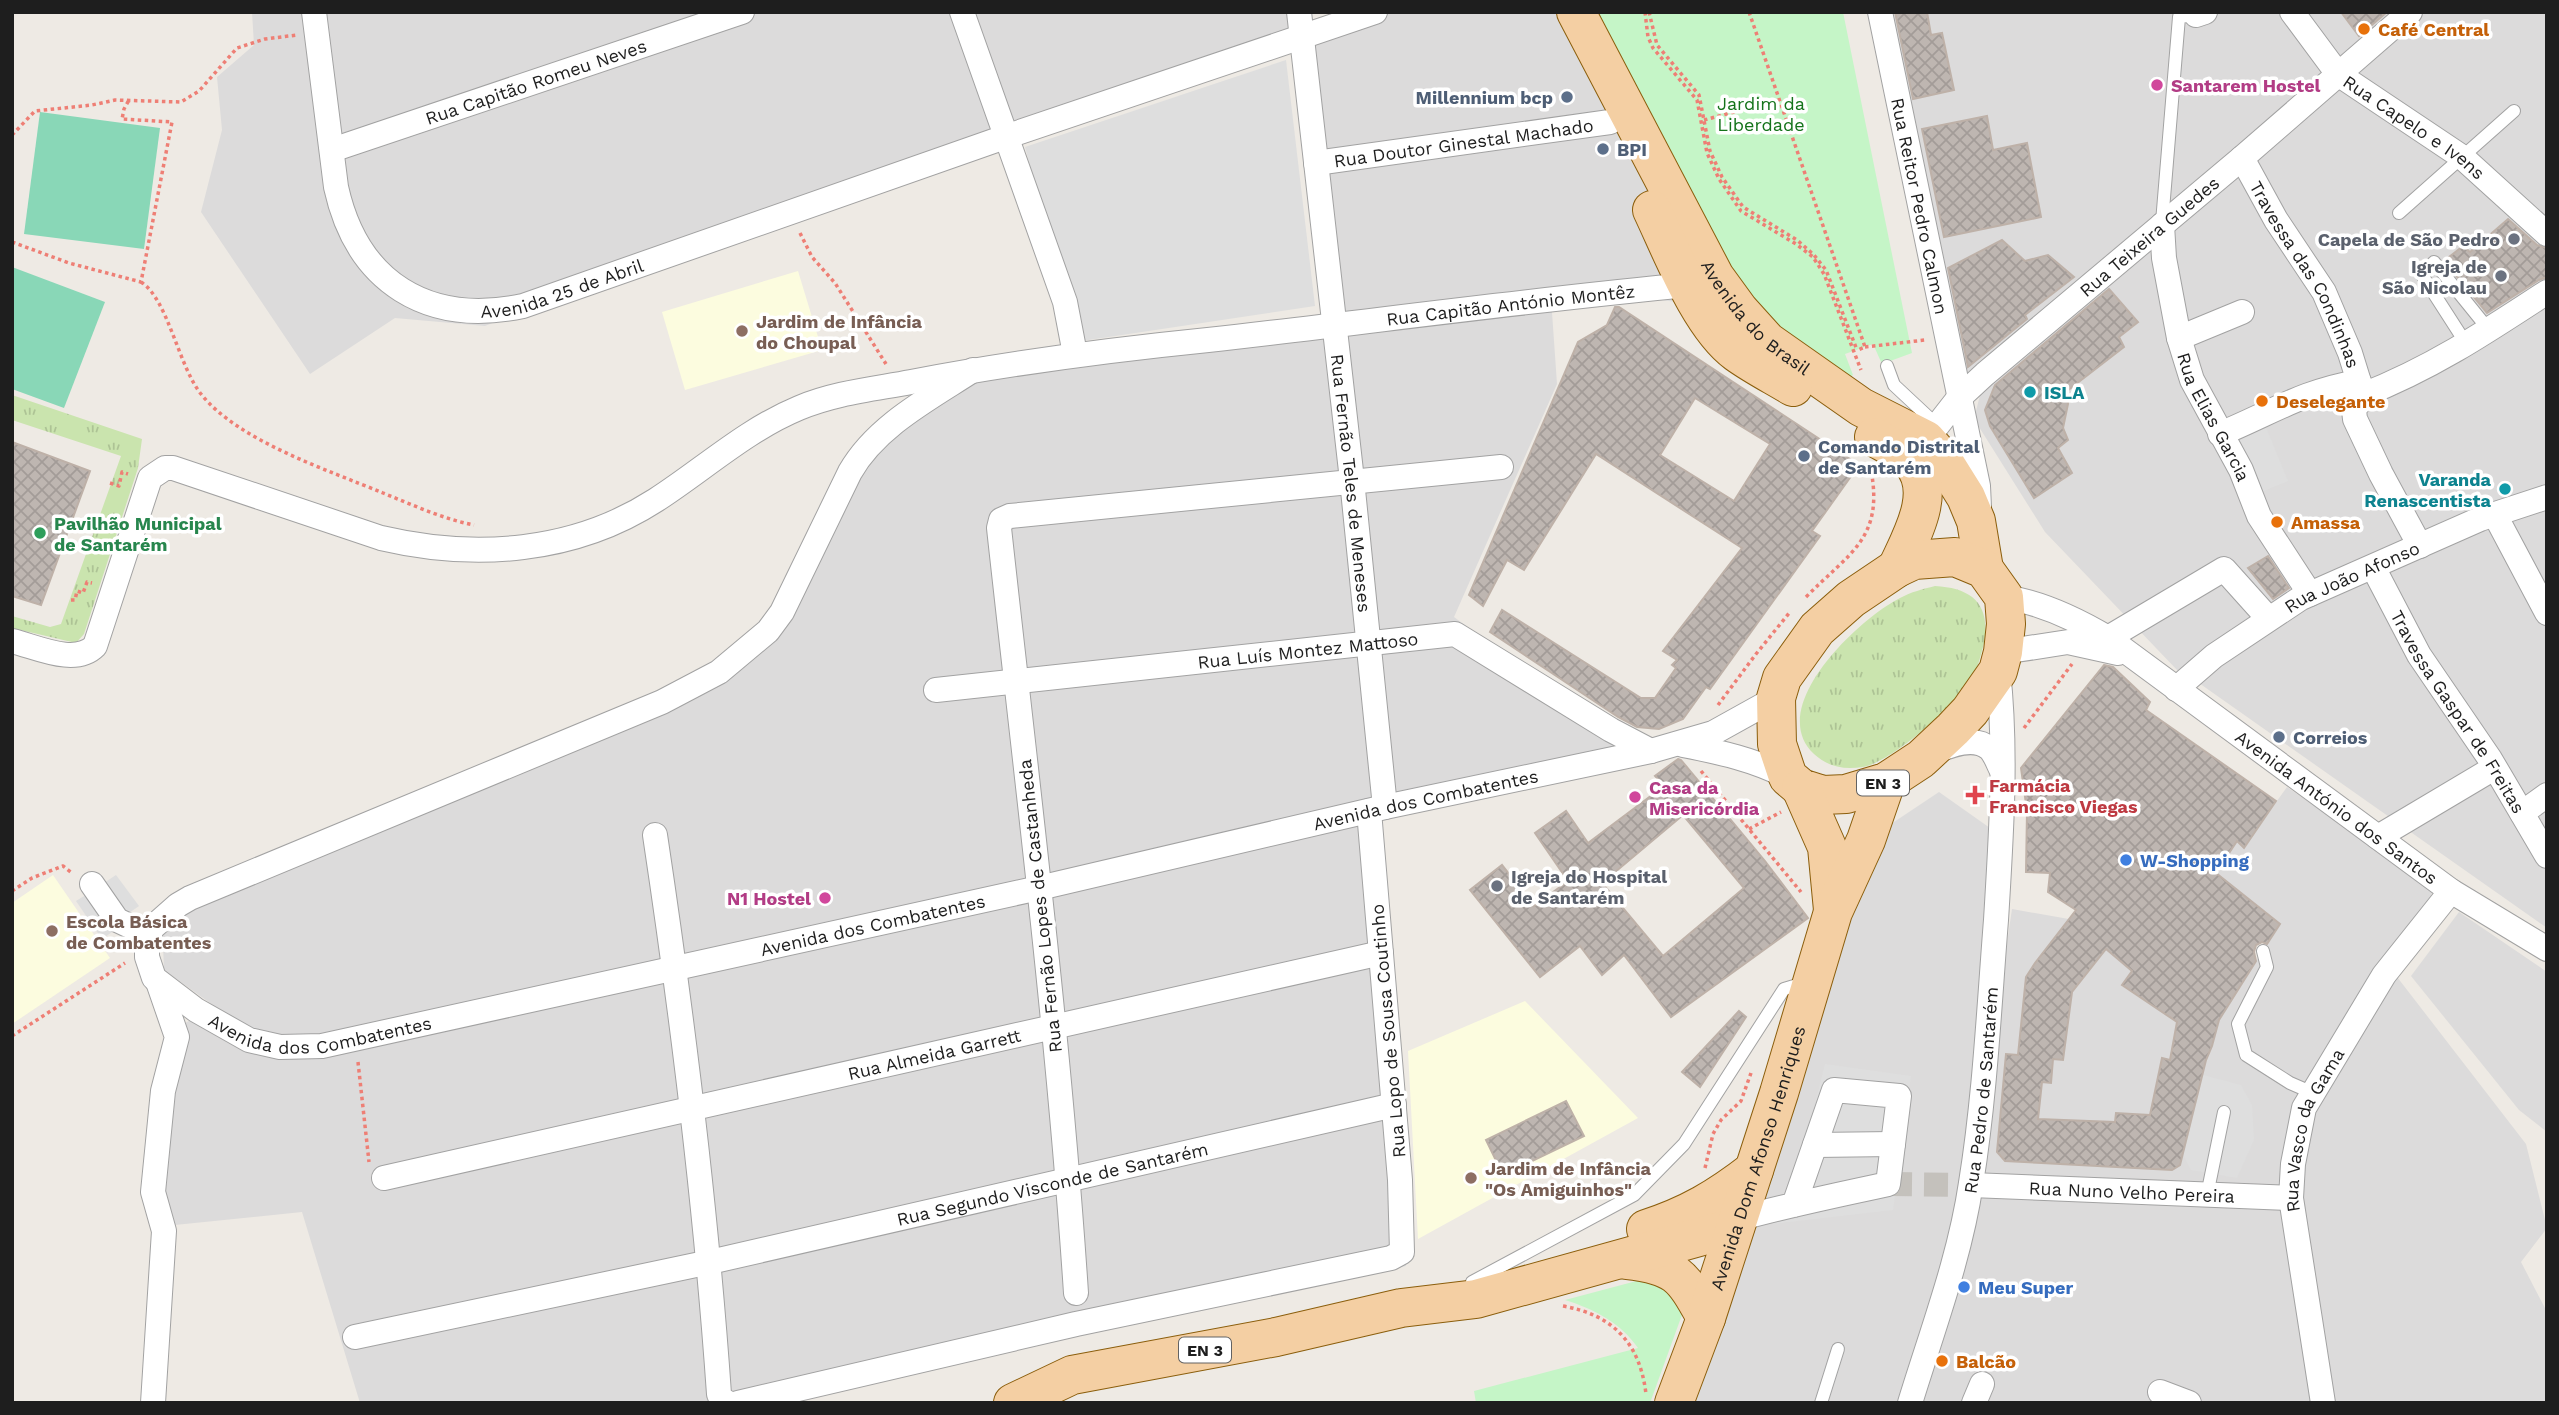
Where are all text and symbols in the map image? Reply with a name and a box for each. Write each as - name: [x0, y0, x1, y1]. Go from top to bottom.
- place label: Café Central: [2378, 19, 2489, 40]
- marker: Café Central: [2356, 21, 2372, 37]
- street label: Rua Capitão Romeu Neves: [423, 34, 649, 128]
- street label: Rua Capelo e Ivens: [2340, 70, 2489, 183]
- place label: Santarem Hostel: [2171, 75, 2321, 96]
- marker: Santarem Hostel: [2149, 77, 2165, 93]
- place label: Millennium bcp: [1416, 87, 1553, 108]
- marker: Millennium bcp: [1559, 89, 1575, 105]
- park label: Jardim da Liberdade: [1717, 93, 1805, 135]
- street label: Rua Reitor Pedro Calmon: [1887, 96, 1953, 316]
- street label: Rua Doutor Ginestal Machado: [1332, 114, 1595, 171]
- place label: BPI: [1617, 139, 1647, 160]
- marker: BPI: [1595, 141, 1611, 157]
- street label: Rua Teixeira Guedes: [2075, 172, 2223, 301]
- street label: Travessa das Condinhas: [2246, 177, 2364, 370]
- place label: Capela de São Pedro: [2318, 229, 2500, 250]
- marker: Capela de São Pedro: [2506, 231, 2522, 247]
- street label: Avenida 25 de Abril: [480, 254, 646, 321]
- street label: Avenida do Brasil: [1697, 256, 1815, 379]
- place label: Igreja de São Nicolau: [2382, 256, 2487, 298]
- marker: Igreja de São Nicolau: [2493, 268, 2509, 284]
- street label: Rua Capitão António Montêz: [1385, 280, 1636, 329]
- place label: Jardim de Infância do Choupal: [756, 311, 923, 353]
- marker: Jardim de Infância do Choupal: [734, 323, 750, 339]
- street label: Rua Elias Garcia: [2174, 350, 2255, 484]
- street label: Rua Fernão Teles de Meneses: [1327, 353, 1376, 613]
- place label: ISLA: [2044, 382, 2085, 403]
- marker: ISLA: [2022, 384, 2038, 400]
- place label: Deselegante: [2276, 391, 2386, 412]
- marker: Deselegante: [2254, 393, 2270, 409]
- place label: Comando Distrital de Santarém: [1818, 436, 1980, 478]
- marker: Comando Distrital de Santarém: [1796, 448, 1812, 464]
- place label: Varanda Renascentista: [2364, 469, 2492, 511]
- marker: Varanda Renascentista: [2497, 481, 2513, 497]
- place label: Amassa: [2291, 512, 2361, 533]
- place label: Pavilhão Municipal de Santarém: [54, 513, 222, 555]
- marker: Amassa: [2269, 514, 2285, 530]
- marker: Pavilhão Municipal de Santarém: [32, 525, 48, 541]
- street label: Rua João Afonso: [2280, 537, 2423, 617]
- street label: Travessa Gaspar de Freitas: [2387, 606, 2530, 817]
- street label: Rua Luís Montez Mattoso: [1196, 628, 1419, 672]
- street label: Avenida António dos Santos: [2232, 725, 2442, 888]
- place label: Correios: [2293, 727, 2368, 748]
- marker: Correios: [2271, 729, 2287, 745]
- street label: Rua Fernão Lopes de Castanheda: [1014, 758, 1066, 1054]
- street label: Avenida dos Combatentes: [1311, 765, 1540, 834]
- road number: EN 3: [1857, 770, 1909, 796]
- place label: Farmácia Francisco Viegas: [1989, 775, 2138, 817]
- place label: Casa da Misericórdia: [1649, 777, 1760, 819]
- marker: Farmácia Francisco Viegas: [1967, 787, 1983, 803]
- marker: Casa da Misericórdia: [1627, 789, 1643, 805]
- place label: W-Shopping: [2140, 850, 2250, 871]
- marker: W-Shopping: [2118, 852, 2134, 868]
- place label: Igreja do Hospital de Santarém: [1511, 866, 1667, 908]
- marker: Igreja do Hospital de Santarém: [1489, 878, 1505, 894]
- place label: N1 Hostel: [727, 888, 811, 909]
- street label: Avenida dos Combatentes: [758, 890, 987, 960]
- marker: N1 Hostel: [817, 890, 833, 906]
- street label: Rua Lopo de Sousa Coutinho: [1366, 903, 1410, 1159]
- place label: Escola Básica de Combatentes: [66, 911, 212, 953]
- marker: Escola Básica de Combatentes: [44, 923, 60, 939]
- street label: Rua Pedro de Santarém: [1959, 986, 2002, 1195]
- street label: Avenida dos Combatentes: [207, 1004, 437, 1030]
- text: Avenida dos Combatentes: [205, 1009, 433, 1058]
- street label: Avenida Dom Afonso Henriques: [1705, 1023, 1809, 1293]
- street label: Rua Almeida Garrett: [846, 1024, 1023, 1084]
- street label: Rua Vasco da Gama: [2280, 1044, 2348, 1214]
- street label: Rua Segundo Visconde de Santarém: [895, 1138, 1210, 1229]
- place label: Jardim de Infância "Os Amiguinhos": [1485, 1158, 1652, 1200]
- marker: Jardim de Infância "Os Amiguinhos": [1463, 1170, 1479, 1186]
- street label: Rua Nuno Velho Pereira: [2028, 1177, 2235, 1206]
- place label: Meu Super: [1978, 1277, 2073, 1298]
- marker: Meu Super: [1956, 1279, 1972, 1295]
- road number: EN 3: [1179, 1338, 1231, 1362]
- place label: Balcão: [1956, 1351, 2016, 1372]
- marker: Balcão: [1934, 1353, 1950, 1369]

